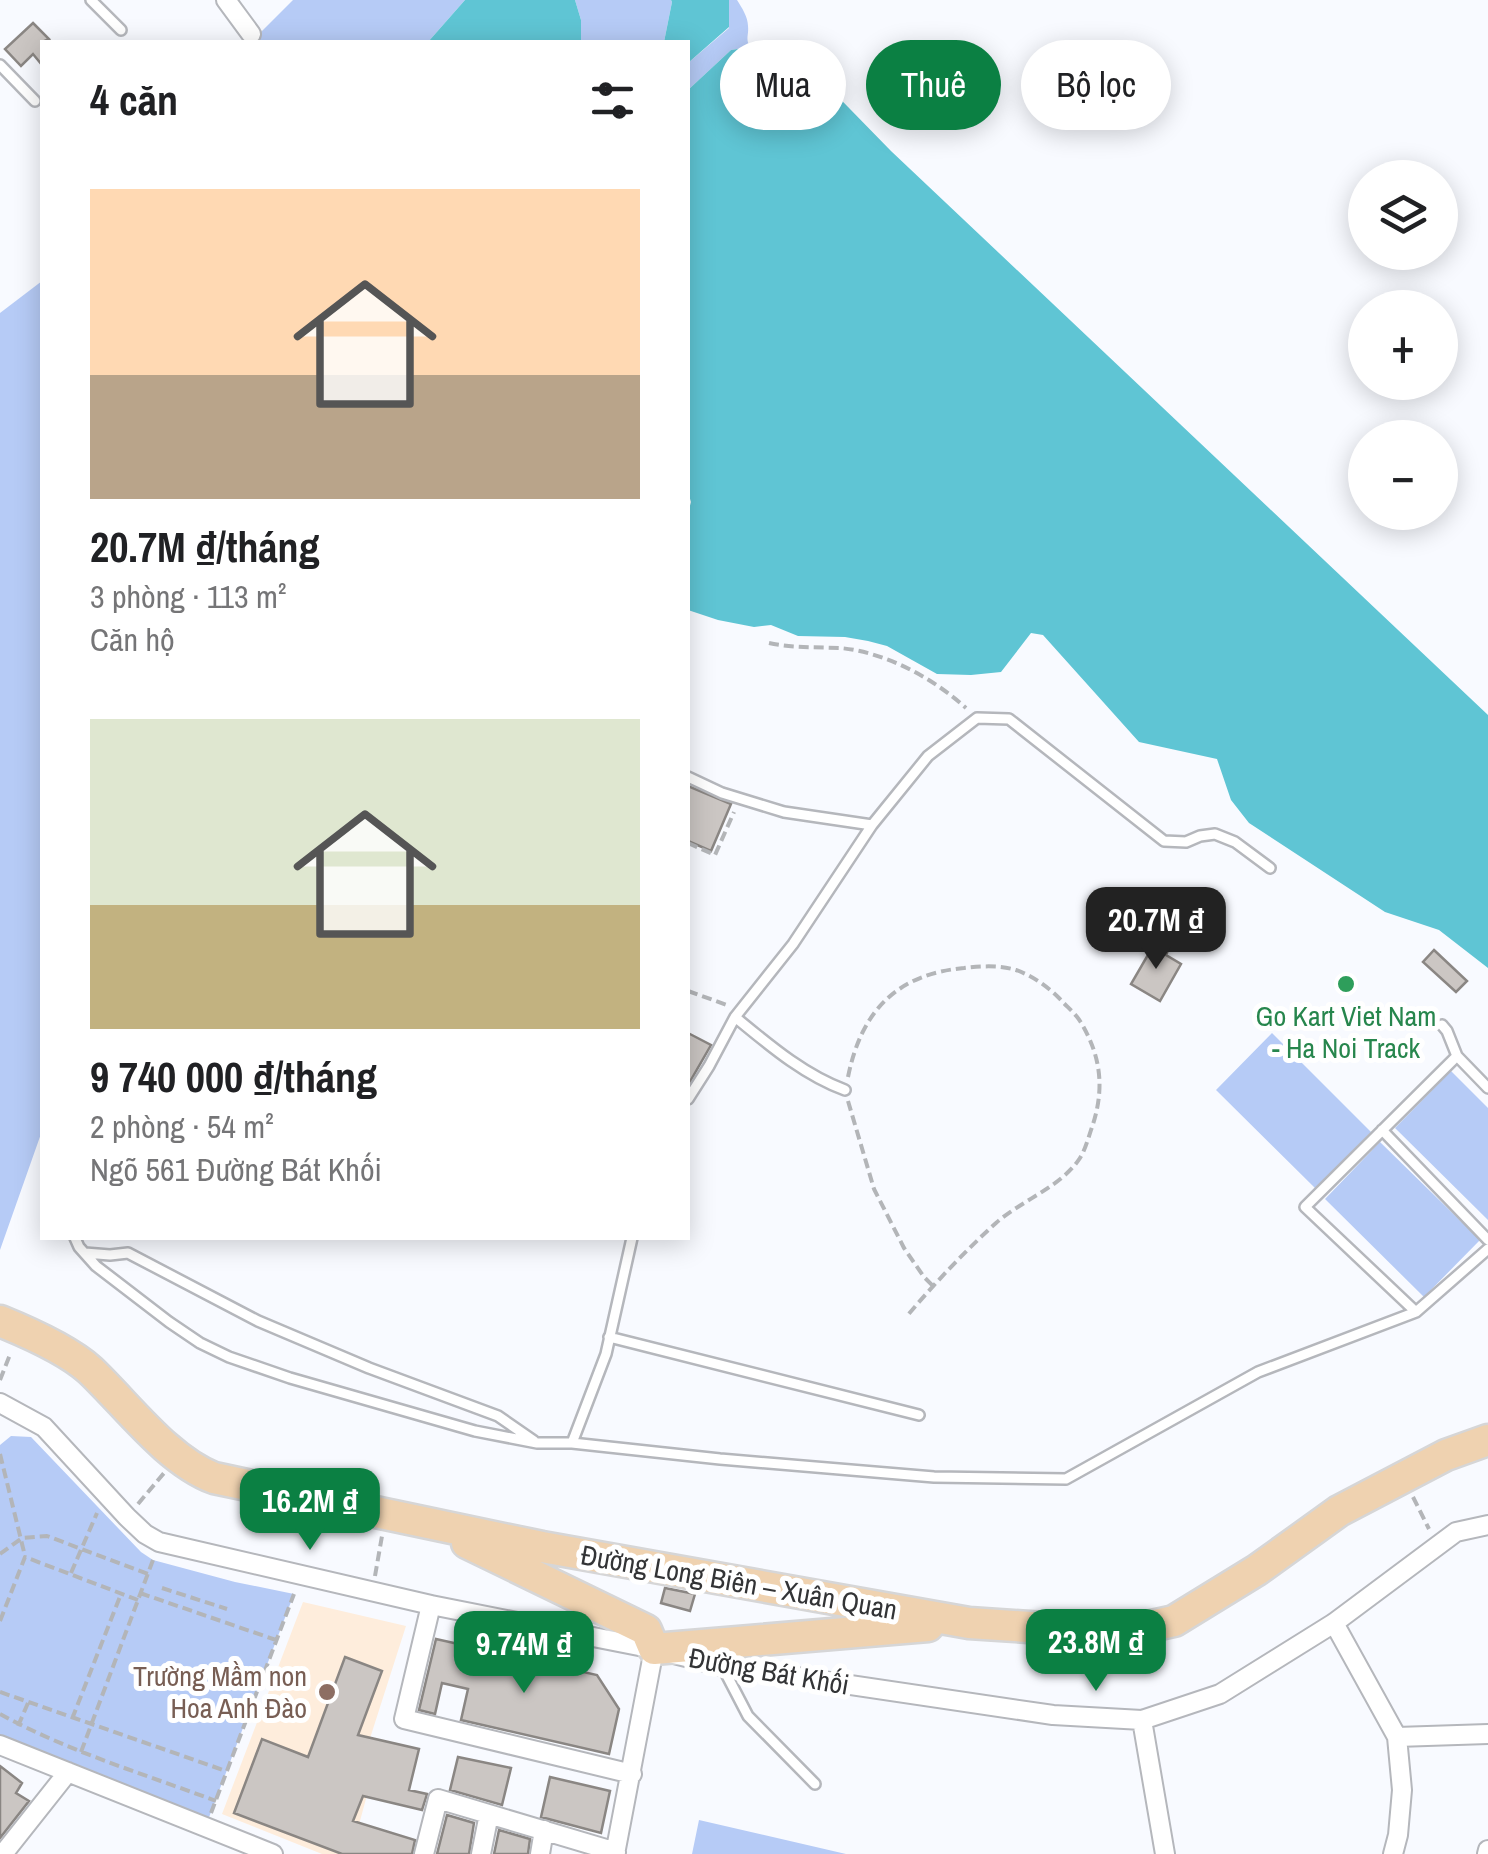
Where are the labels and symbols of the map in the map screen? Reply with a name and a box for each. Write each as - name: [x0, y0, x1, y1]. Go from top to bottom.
- pin: 20.7M ₫: [1064, 887, 1248, 972]
- marker: Go Kart Viet Nam - Ha Noi Track: [1335, 973, 1357, 995]
- place label: Go Kart Viet Nam - Ha Noi Track: [1256, 997, 1436, 1067]
- pin: 16.2M ₫: [218, 1468, 402, 1553]
- street label: Đường Long Biên – Xuân Quan: [578, 1535, 900, 1629]
- pin: 23.8M ₫: [1004, 1609, 1188, 1694]
- pin: 9.74M ₫: [432, 1611, 616, 1696]
- street label: Đường Bát Khối: [686, 1638, 852, 1704]
- place label: Trường Mầm non Hoa Anh Đào: [133, 1657, 307, 1727]
- marker: Trường Mầm non Hoa Anh Đào: [316, 1681, 338, 1703]

